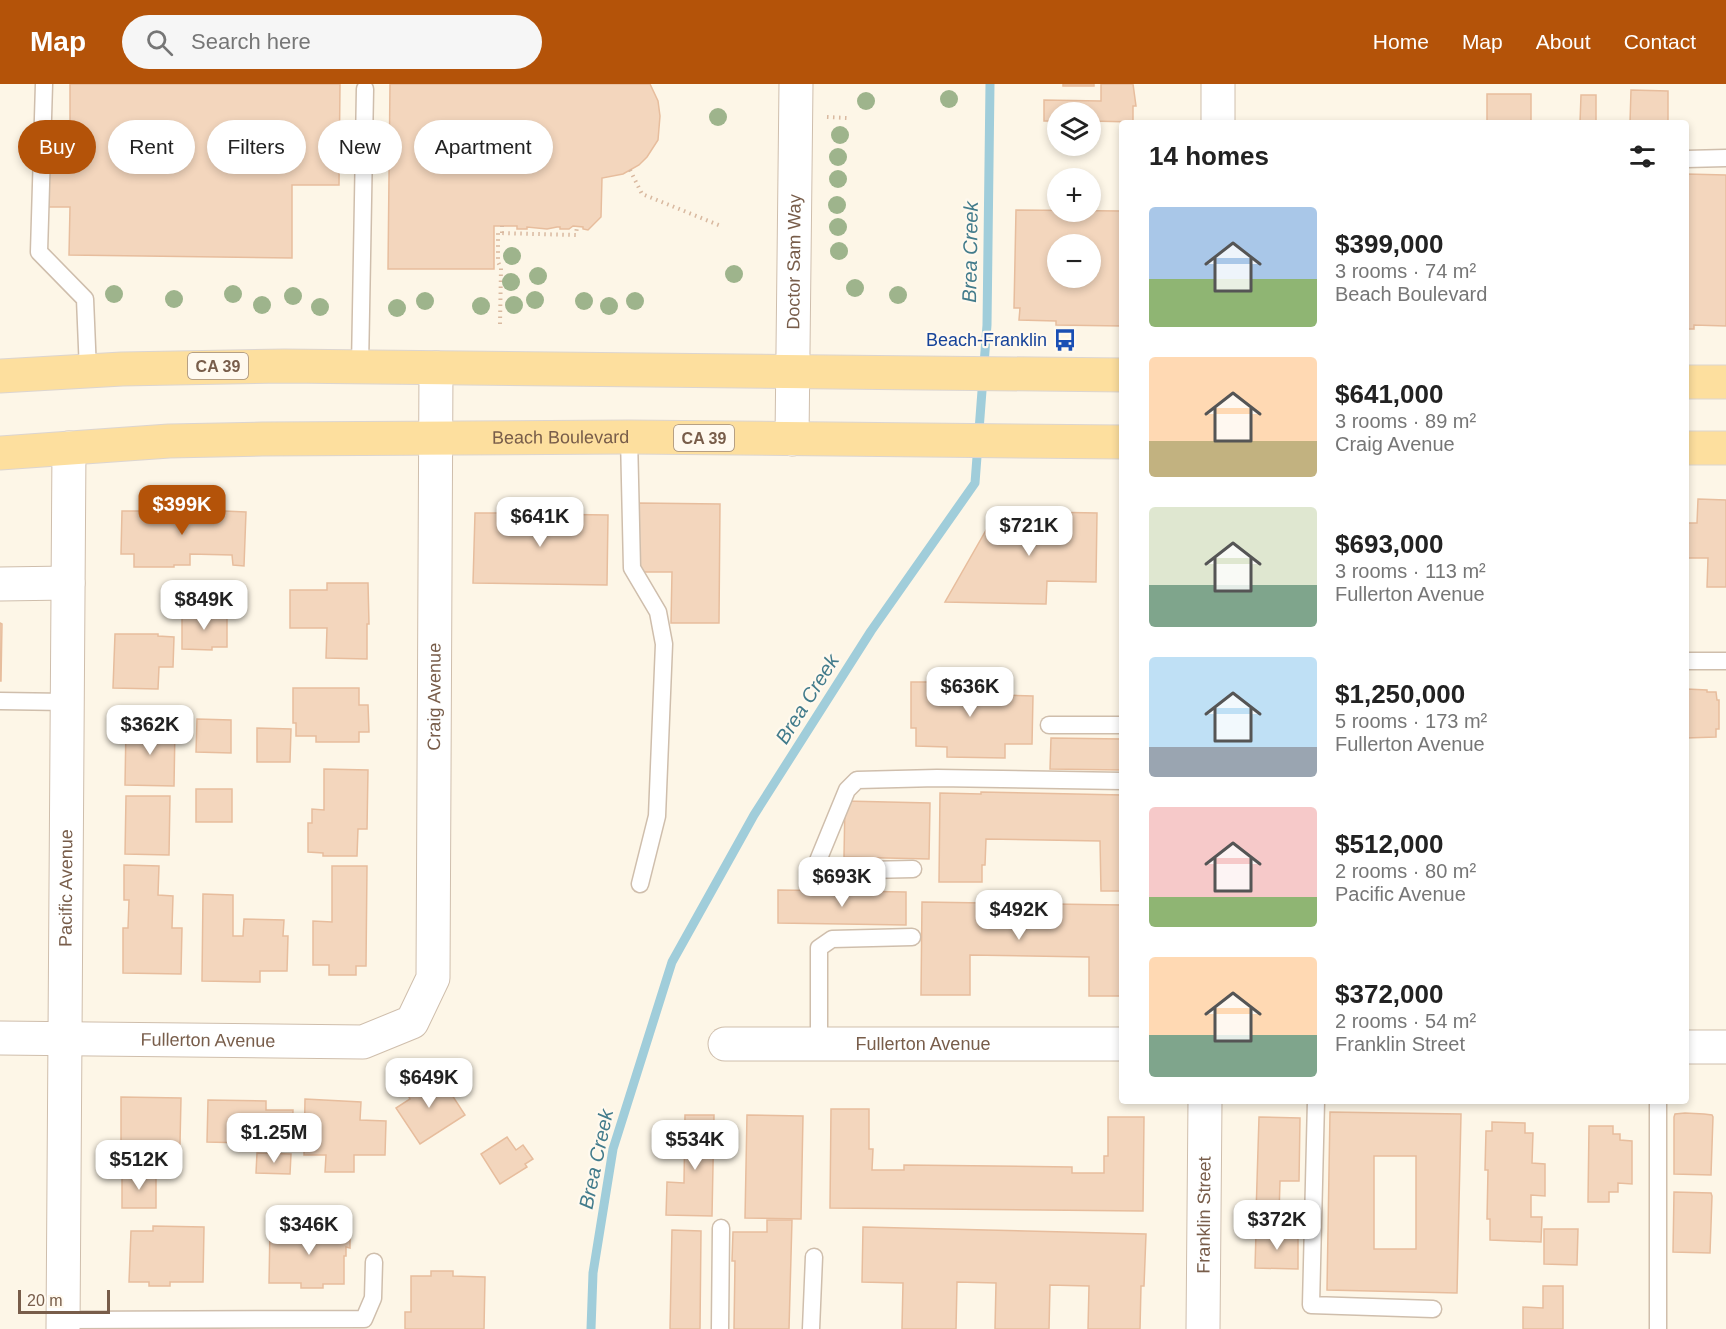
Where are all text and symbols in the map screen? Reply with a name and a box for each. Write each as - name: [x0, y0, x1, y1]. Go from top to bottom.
- search box: [122, 15, 542, 69]
- text: Map: [30, 26, 86, 57]
- icon: search: [143, 26, 176, 59]
- text: Search here: [191, 29, 311, 54]
- text: Home: [1373, 30, 1429, 53]
- text: Map: [1462, 30, 1503, 53]
- text: About: [1536, 30, 1591, 53]
- text: Contact: [1624, 30, 1696, 53]
- map controls: [1047, 102, 1101, 288]
- button: layers: [1047, 102, 1101, 156]
- chip: Buy: [18, 120, 96, 174]
- chip: Rent: [108, 120, 195, 174]
- chip: Filters: [207, 120, 306, 174]
- chip: New: [318, 120, 402, 174]
- chip: Apartment: [414, 120, 553, 174]
- icon: filters: [1626, 140, 1659, 173]
- text: 14 homes: [1149, 141, 1269, 171]
- button: +: [1047, 168, 1101, 222]
- street label: Doctor Sam Way: [783, 194, 805, 330]
- water label: Brea Creek: [958, 200, 982, 303]
- text: $399,000: [1335, 229, 1443, 259]
- icon: home: [1197, 231, 1269, 303]
- button: −: [1047, 234, 1101, 288]
- text: 3 rooms · 74 m²: [1335, 260, 1476, 282]
- text: Beach Boulevard: [1335, 283, 1487, 305]
- bus stop icon: Beach-Franklin: [1052, 327, 1078, 353]
- place label: Beach-Franklin: [926, 330, 1047, 350]
- road number: CA 39: [188, 353, 248, 379]
- text: $641,000: [1335, 379, 1443, 409]
- icon: home: [1197, 381, 1269, 453]
- text: 3 rooms · 89 m²: [1335, 410, 1476, 432]
- road number: CA 39: [674, 425, 734, 451]
- street label: Beach Boulevard: [492, 427, 629, 448]
- text: Craig Avenue: [1335, 433, 1455, 455]
- pin: $399K: [140, 485, 224, 536]
- text: $399K: [153, 493, 211, 515]
- pin: $641K: [498, 497, 582, 548]
- text: $641K: [511, 505, 569, 527]
- pin: $721K: [987, 506, 1071, 557]
- text: $721K: [1000, 514, 1058, 536]
- text: $693,000: [1335, 529, 1443, 559]
- icon: home: [1197, 531, 1269, 603]
- text: 3 rooms · 113 m²: [1335, 560, 1486, 582]
- pin: $849K: [162, 580, 246, 631]
- text: Fullerton Avenue: [1335, 583, 1485, 605]
- text: $849K: [175, 588, 233, 610]
- street label: Craig Avenue: [424, 643, 445, 751]
- water label: Brea Creek: [771, 649, 844, 748]
- pin: $636K: [928, 667, 1012, 718]
- text: $636K: [941, 675, 999, 697]
- text: $1,250,000: [1335, 679, 1465, 709]
- icon: home: [1197, 681, 1269, 753]
- pin: $362K: [108, 705, 192, 756]
- text: 5 rooms · 173 m²: [1335, 710, 1487, 732]
- text: $362K: [121, 713, 179, 735]
- text: Fullerton Avenue: [1335, 733, 1485, 755]
- street label: Pacific Avenue: [56, 829, 76, 947]
- text: $512,000: [1335, 829, 1443, 859]
- icon: home: [1197, 831, 1269, 903]
- pin: $693K: [800, 857, 884, 908]
- text: 2 rooms · 80 m²: [1335, 860, 1476, 882]
- text: $693K: [813, 865, 871, 887]
- text: Pacific Avenue: [1335, 883, 1466, 905]
- pin: $492K: [977, 890, 1061, 941]
- text: $492K: [990, 898, 1048, 920]
- text: $372,000: [1335, 979, 1443, 1009]
- icon: home: [1197, 981, 1269, 1053]
- text: 2 rooms · 54 m²: [1335, 1010, 1476, 1032]
- street label: Fullerton Avenue: [140, 1030, 276, 1051]
- text: Franklin Street: [1335, 1033, 1465, 1055]
- street label: Fullerton Avenue: [856, 1034, 990, 1054]
- pin: $649K: [387, 1058, 471, 1109]
- text: $649K: [400, 1066, 458, 1088]
- water label: Brea Creek: [575, 1106, 617, 1211]
- pin: $1.25M: [225, 1113, 323, 1164]
- pin: $534K: [653, 1120, 737, 1171]
- text: $1.25M: [241, 1121, 307, 1143]
- text: $534K: [666, 1128, 724, 1150]
- pin: $512K: [97, 1140, 181, 1191]
- text: $512K: [110, 1148, 168, 1170]
- street label: Franklin Street: [1193, 1156, 1215, 1274]
- pin: $372K: [1235, 1200, 1319, 1251]
- pin: $346K: [267, 1205, 351, 1256]
- text: $372K: [1248, 1208, 1306, 1230]
- text: $346K: [280, 1213, 338, 1235]
- scale bar: [18, 1287, 110, 1314]
- text: 20 m: [27, 1292, 63, 1309]

